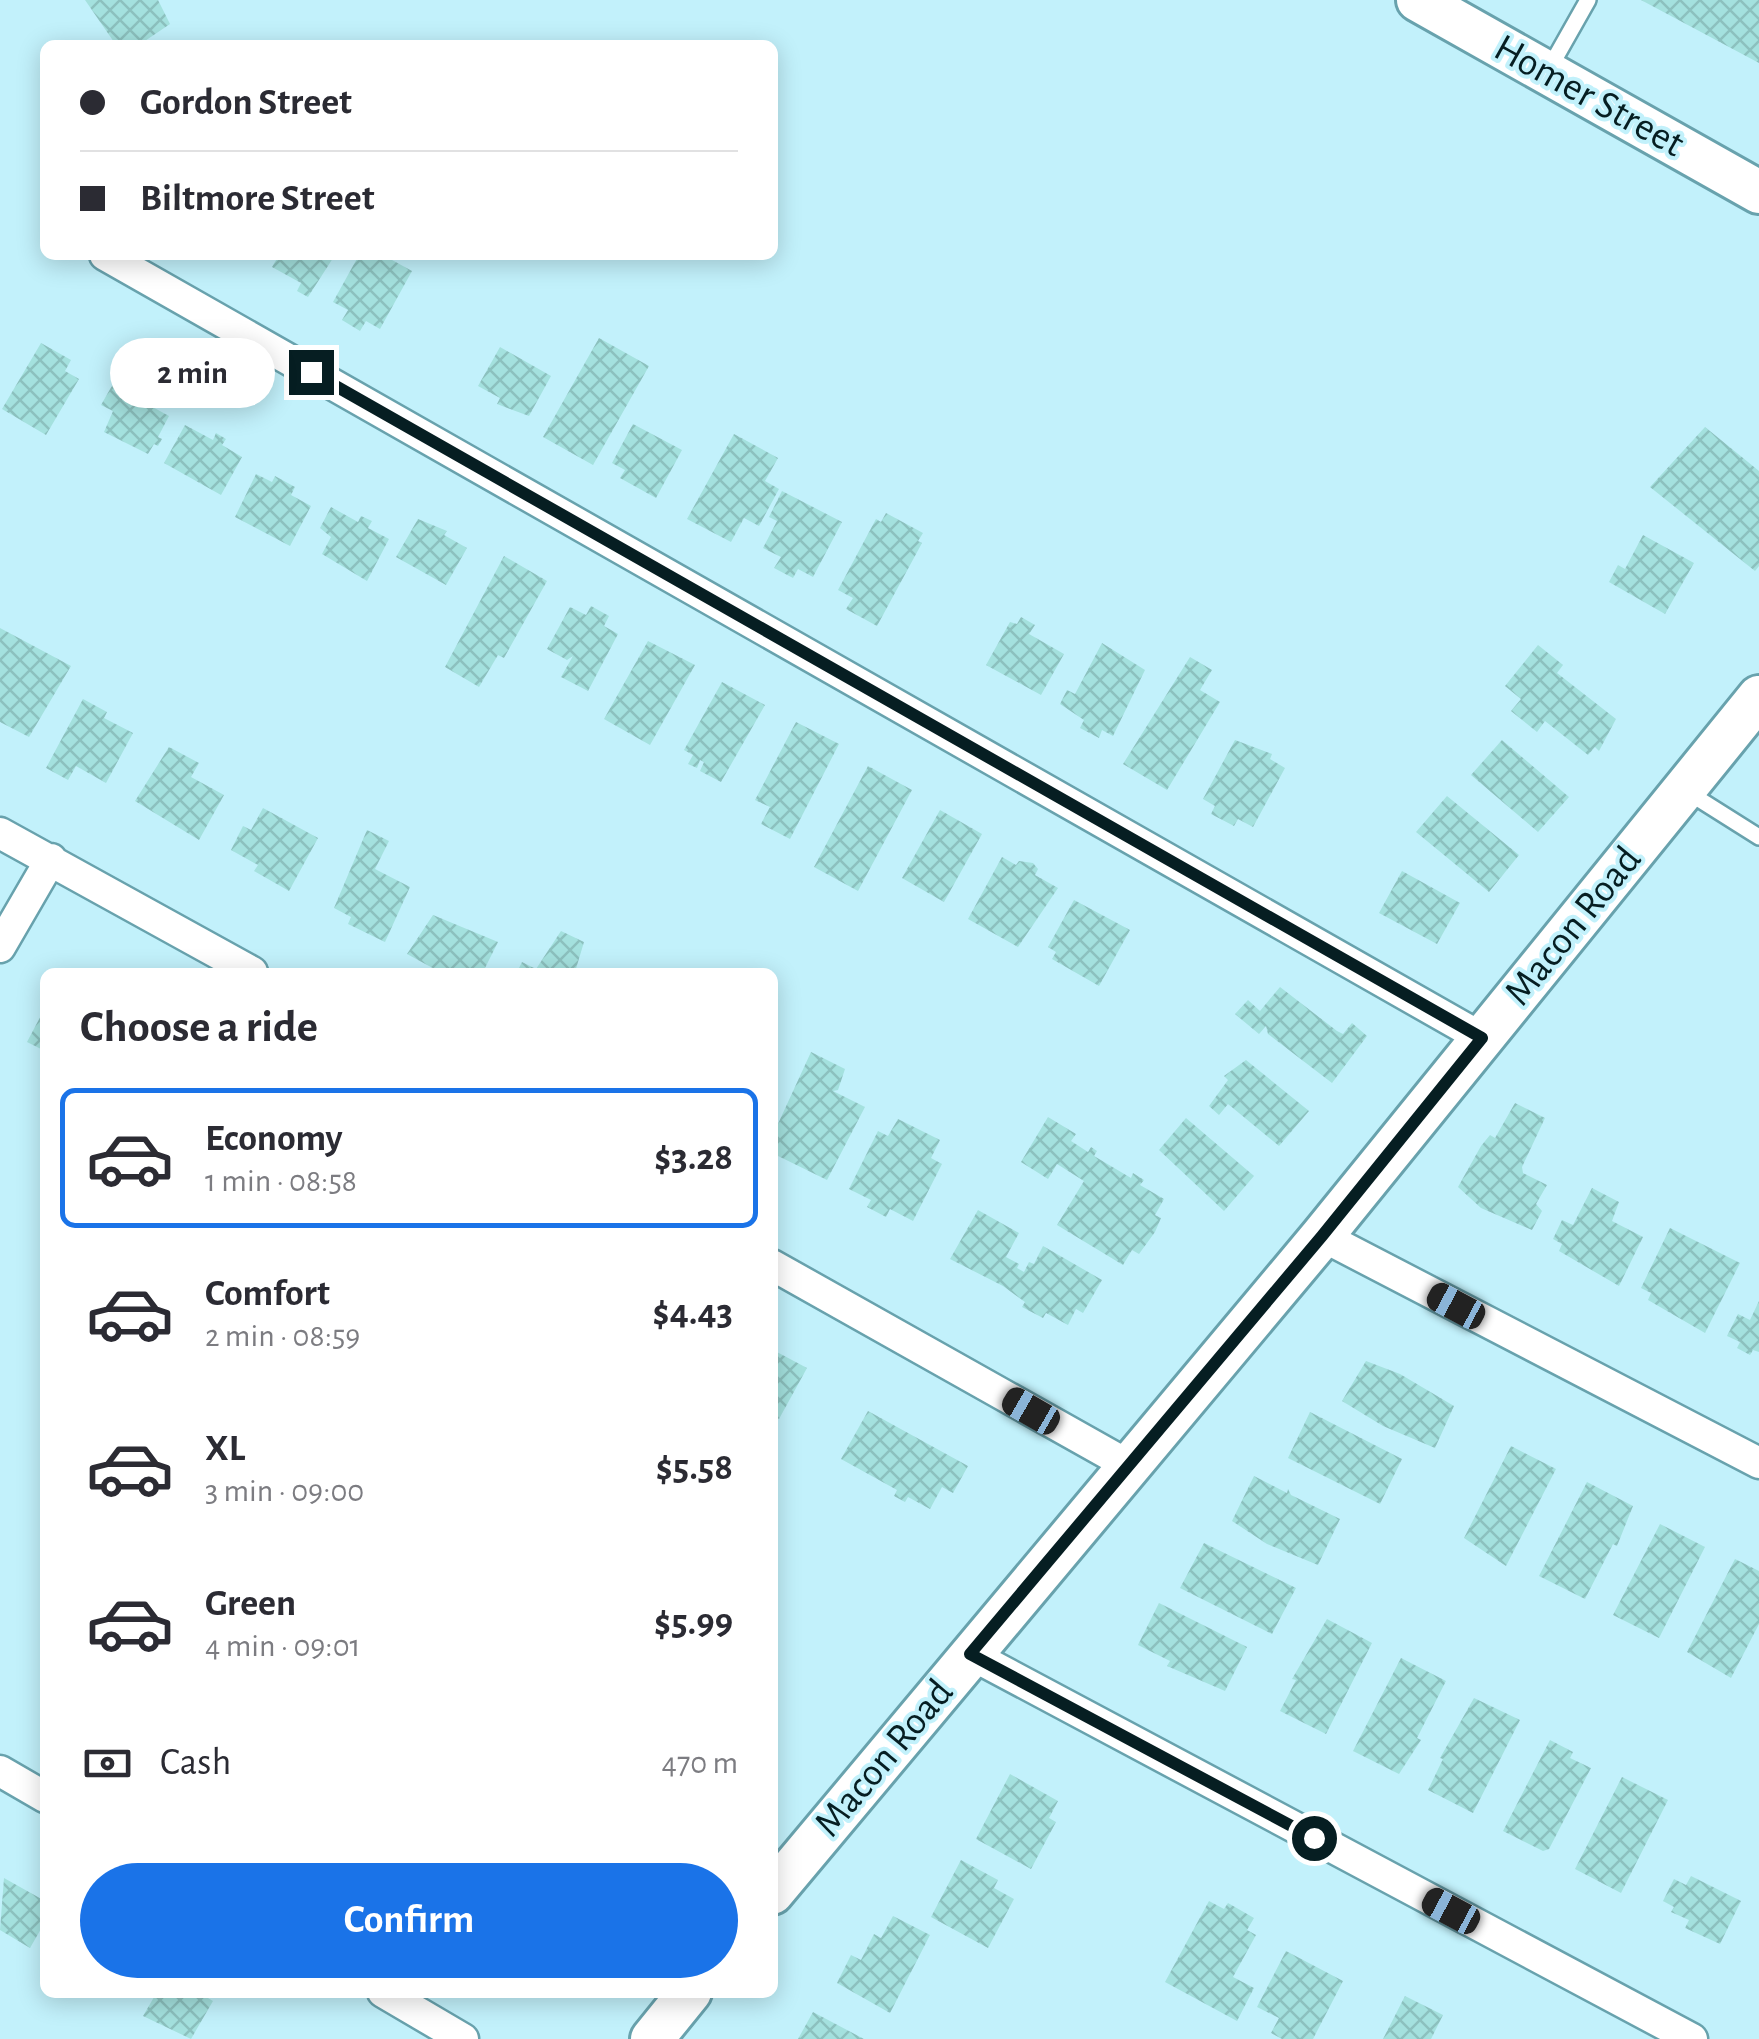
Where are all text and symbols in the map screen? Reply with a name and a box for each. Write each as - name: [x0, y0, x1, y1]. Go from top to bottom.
- street label: Homer Street: [1488, 28, 1691, 164]
- text: Gordon Street: [140, 84, 352, 122]
- text: Biltmore Street: [140, 180, 375, 218]
- callout: 2 min: [111, 337, 276, 407]
- route end: [289, 350, 334, 395]
- text: 2 min: [157, 357, 228, 389]
- street label: Macon Road: [1497, 839, 1649, 1013]
- text: Choose a ride: [80, 1005, 318, 1050]
- icon: car: [85, 1113, 175, 1203]
- text: Economy: [205, 1120, 343, 1158]
- text: $3.28: [654, 1139, 733, 1177]
- text: 1 min · 08:58: [205, 1165, 357, 1197]
- icon: car: [85, 1268, 175, 1358]
- text: Comfort: [205, 1275, 330, 1313]
- car: [1422, 1279, 1490, 1333]
- text: $4.43: [653, 1294, 733, 1332]
- text: 2 min · 08:59: [205, 1320, 360, 1352]
- car: [998, 1383, 1064, 1439]
- icon: car: [85, 1423, 175, 1513]
- text: XL: [205, 1430, 245, 1468]
- text: $5.58: [656, 1449, 733, 1487]
- text: 3 min · 09:00: [205, 1475, 364, 1507]
- icon: car: [85, 1578, 175, 1668]
- text: Green: [205, 1585, 296, 1623]
- text: $5.99: [654, 1604, 733, 1642]
- text: 4 min · 09:01: [205, 1630, 361, 1662]
- street label: Macon Road: [807, 1672, 961, 1844]
- icon: cash: [80, 1736, 135, 1791]
- text: Cash: [160, 1744, 231, 1782]
- text: 470 m: [661, 1747, 738, 1779]
- route start: [1292, 1816, 1337, 1861]
- button: Confirm: [80, 1863, 738, 1978]
- car: [1417, 1884, 1485, 1938]

